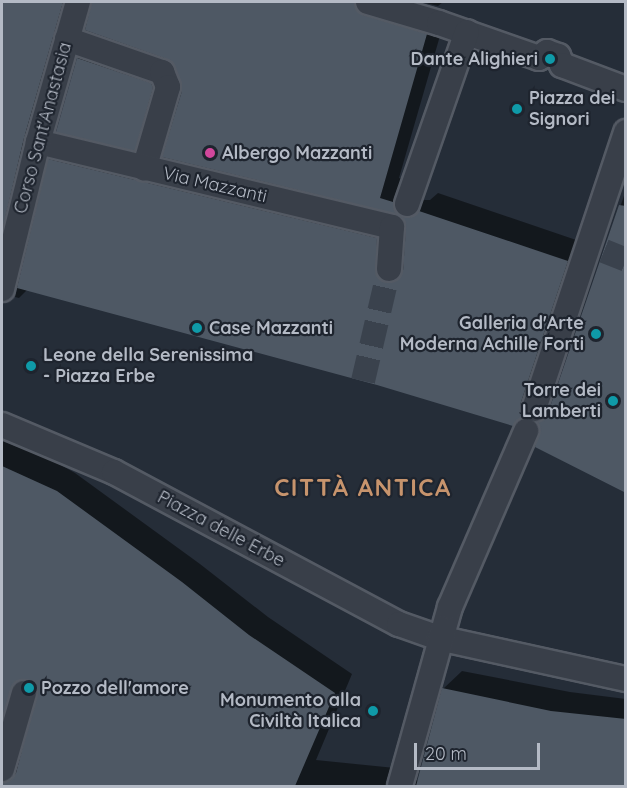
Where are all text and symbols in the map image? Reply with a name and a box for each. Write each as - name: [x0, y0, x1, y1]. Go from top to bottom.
- street label: Corso Sant'Anastasia: [10, 40, 76, 216]
- place label: Dante Alighieri: [411, 48, 538, 70]
- marker: Dante Alighieri: [543, 52, 557, 66]
- place label: Piazza dei Signori: [529, 88, 615, 130]
- marker: Piazza dei Signori: [510, 102, 524, 116]
- place label: Albergo Mazzanti: [222, 142, 372, 164]
- marker: Albergo Mazzanti: [203, 146, 217, 160]
- street label: Via Mazzanti: [161, 163, 269, 207]
- place label: Galleria d'Arte Moderna Achille Forti: [400, 313, 584, 356]
- place label: Case Mazzanti: [209, 317, 333, 339]
- marker: Case Mazzanti: [190, 321, 204, 335]
- marker: Galleria d'Arte Moderna Achille Forti: [589, 327, 603, 341]
- place label: Leone della Serenissima - Piazza Erbe: [43, 345, 253, 388]
- marker: Leone della Serenissima - Piazza Erbe: [24, 359, 38, 373]
- place label: Torre dei Lamberti: [522, 380, 601, 422]
- marker: Torre dei Lamberti: [606, 394, 620, 408]
- district label: CITTÀ ANTICA: [274, 474, 452, 502]
- street label: Piazza delle Erbe: [154, 486, 288, 572]
- place label: Pozzo dell'amore: [41, 677, 189, 699]
- marker: Pozzo dell'amore: [22, 681, 36, 695]
- place label: Monumento alla Civiltà Italica: [220, 690, 361, 732]
- marker: Monumento alla Civiltà Italica: [366, 704, 380, 718]
- scale bar: [417, 731, 543, 769]
- text: 20 m: [425, 742, 467, 765]

